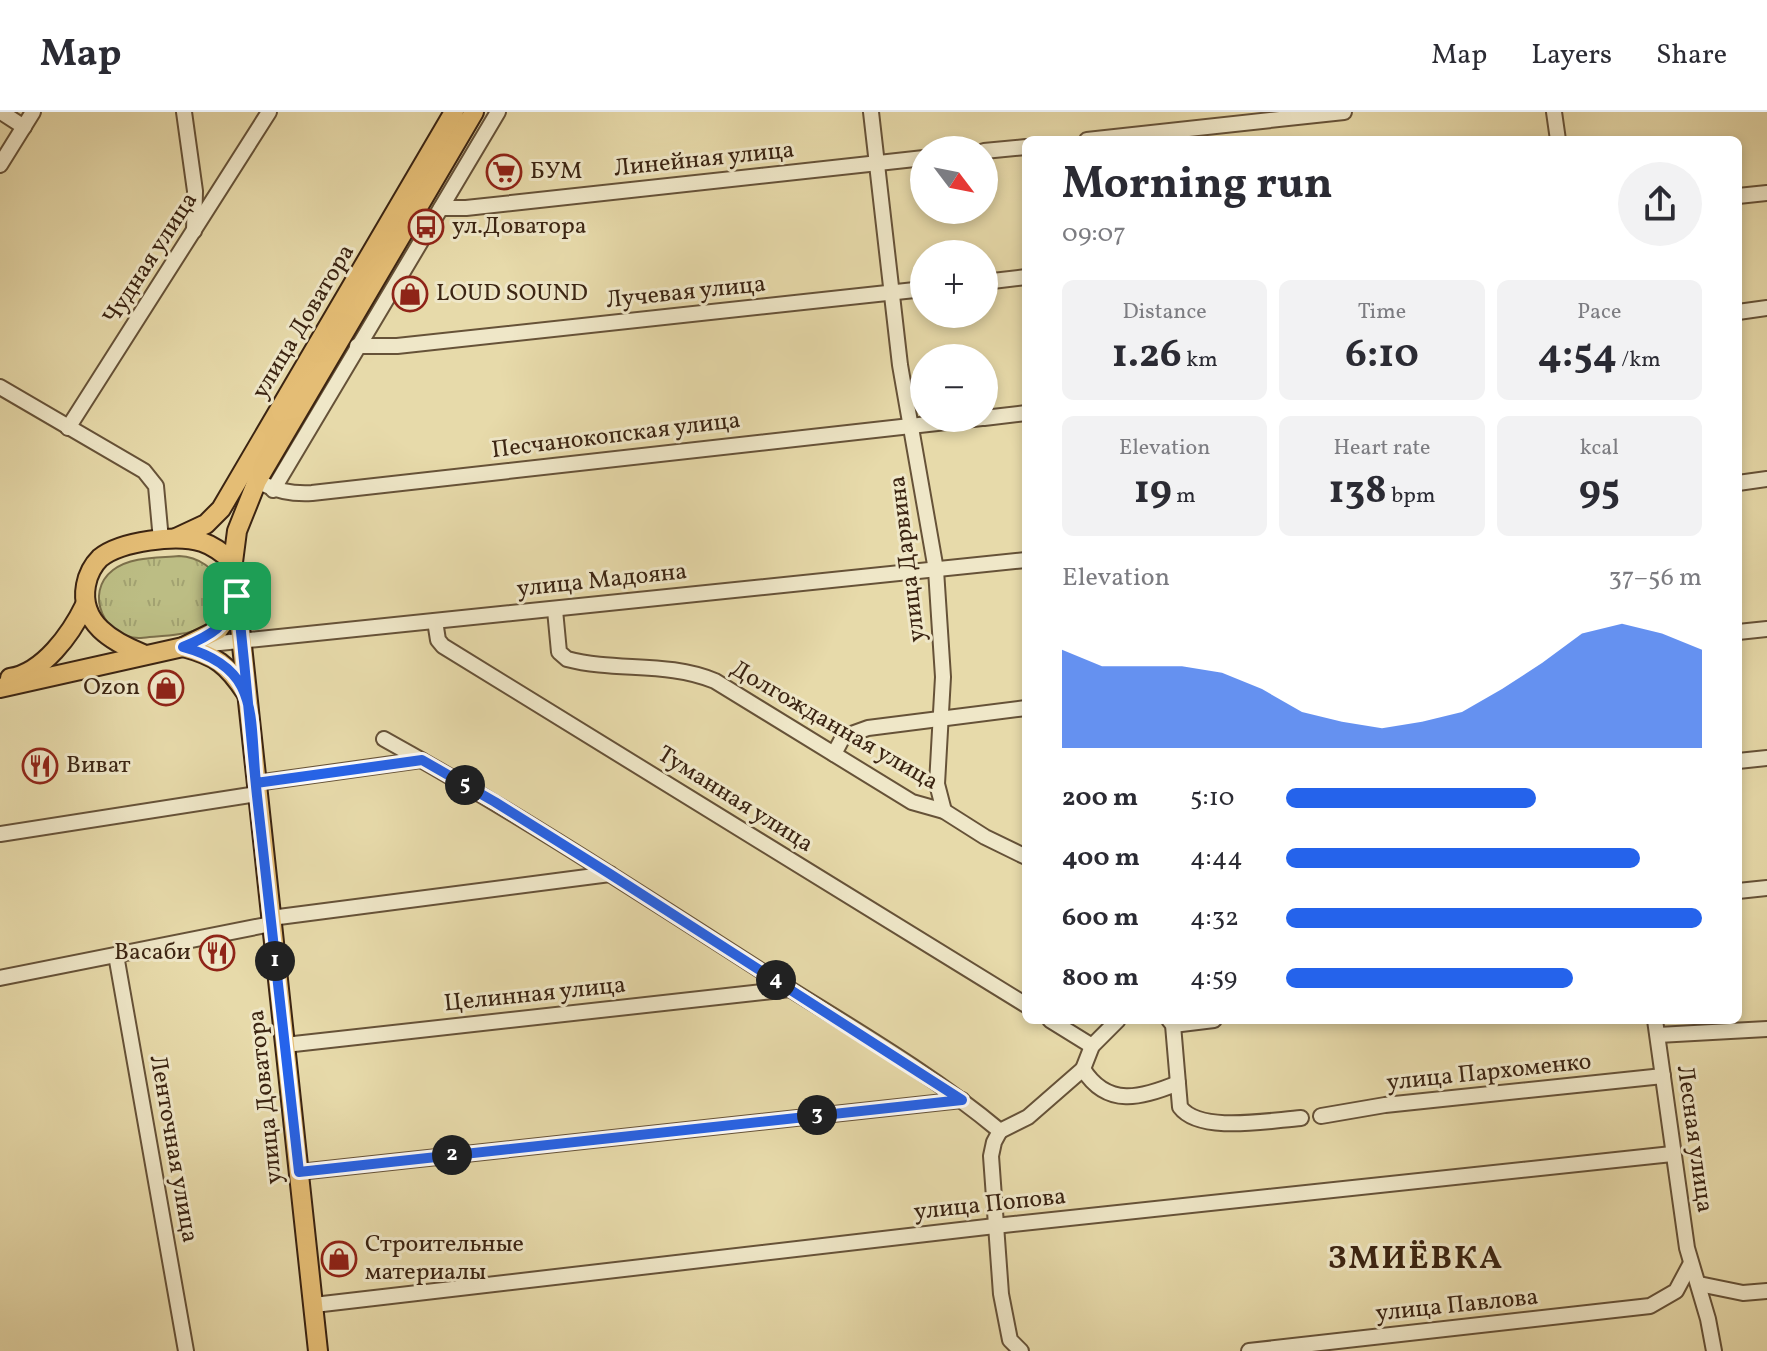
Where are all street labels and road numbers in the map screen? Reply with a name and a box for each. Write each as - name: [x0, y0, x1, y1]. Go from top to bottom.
- street label: Линейная улица: [612, 134, 796, 186]
- street label: Чудная улица: [95, 186, 207, 332]
- street label: улица Доватора: [244, 238, 364, 406]
- street label: Лучевая улица: [604, 268, 768, 318]
- street label: Песчанокопская улица: [490, 404, 742, 468]
- street label: улица Дарвина: [881, 474, 935, 644]
- street label: улица Мадояна: [515, 555, 689, 607]
- street label: Долгожданная улица: [724, 653, 944, 799]
- street label: Туманная улица: [650, 738, 820, 862]
- street label: Целинная улица: [442, 969, 628, 1021]
- street label: улица Доватора: [240, 1008, 292, 1186]
- street label: улица Пархоменко: [1385, 1045, 1593, 1101]
- street label: Ленточная улица: [140, 1053, 206, 1245]
- street label: Лесная улица: [1667, 1063, 1721, 1215]
- street label: улица Попова: [912, 1180, 1068, 1230]
- street label: улица Павлова: [1374, 1281, 1540, 1331]

